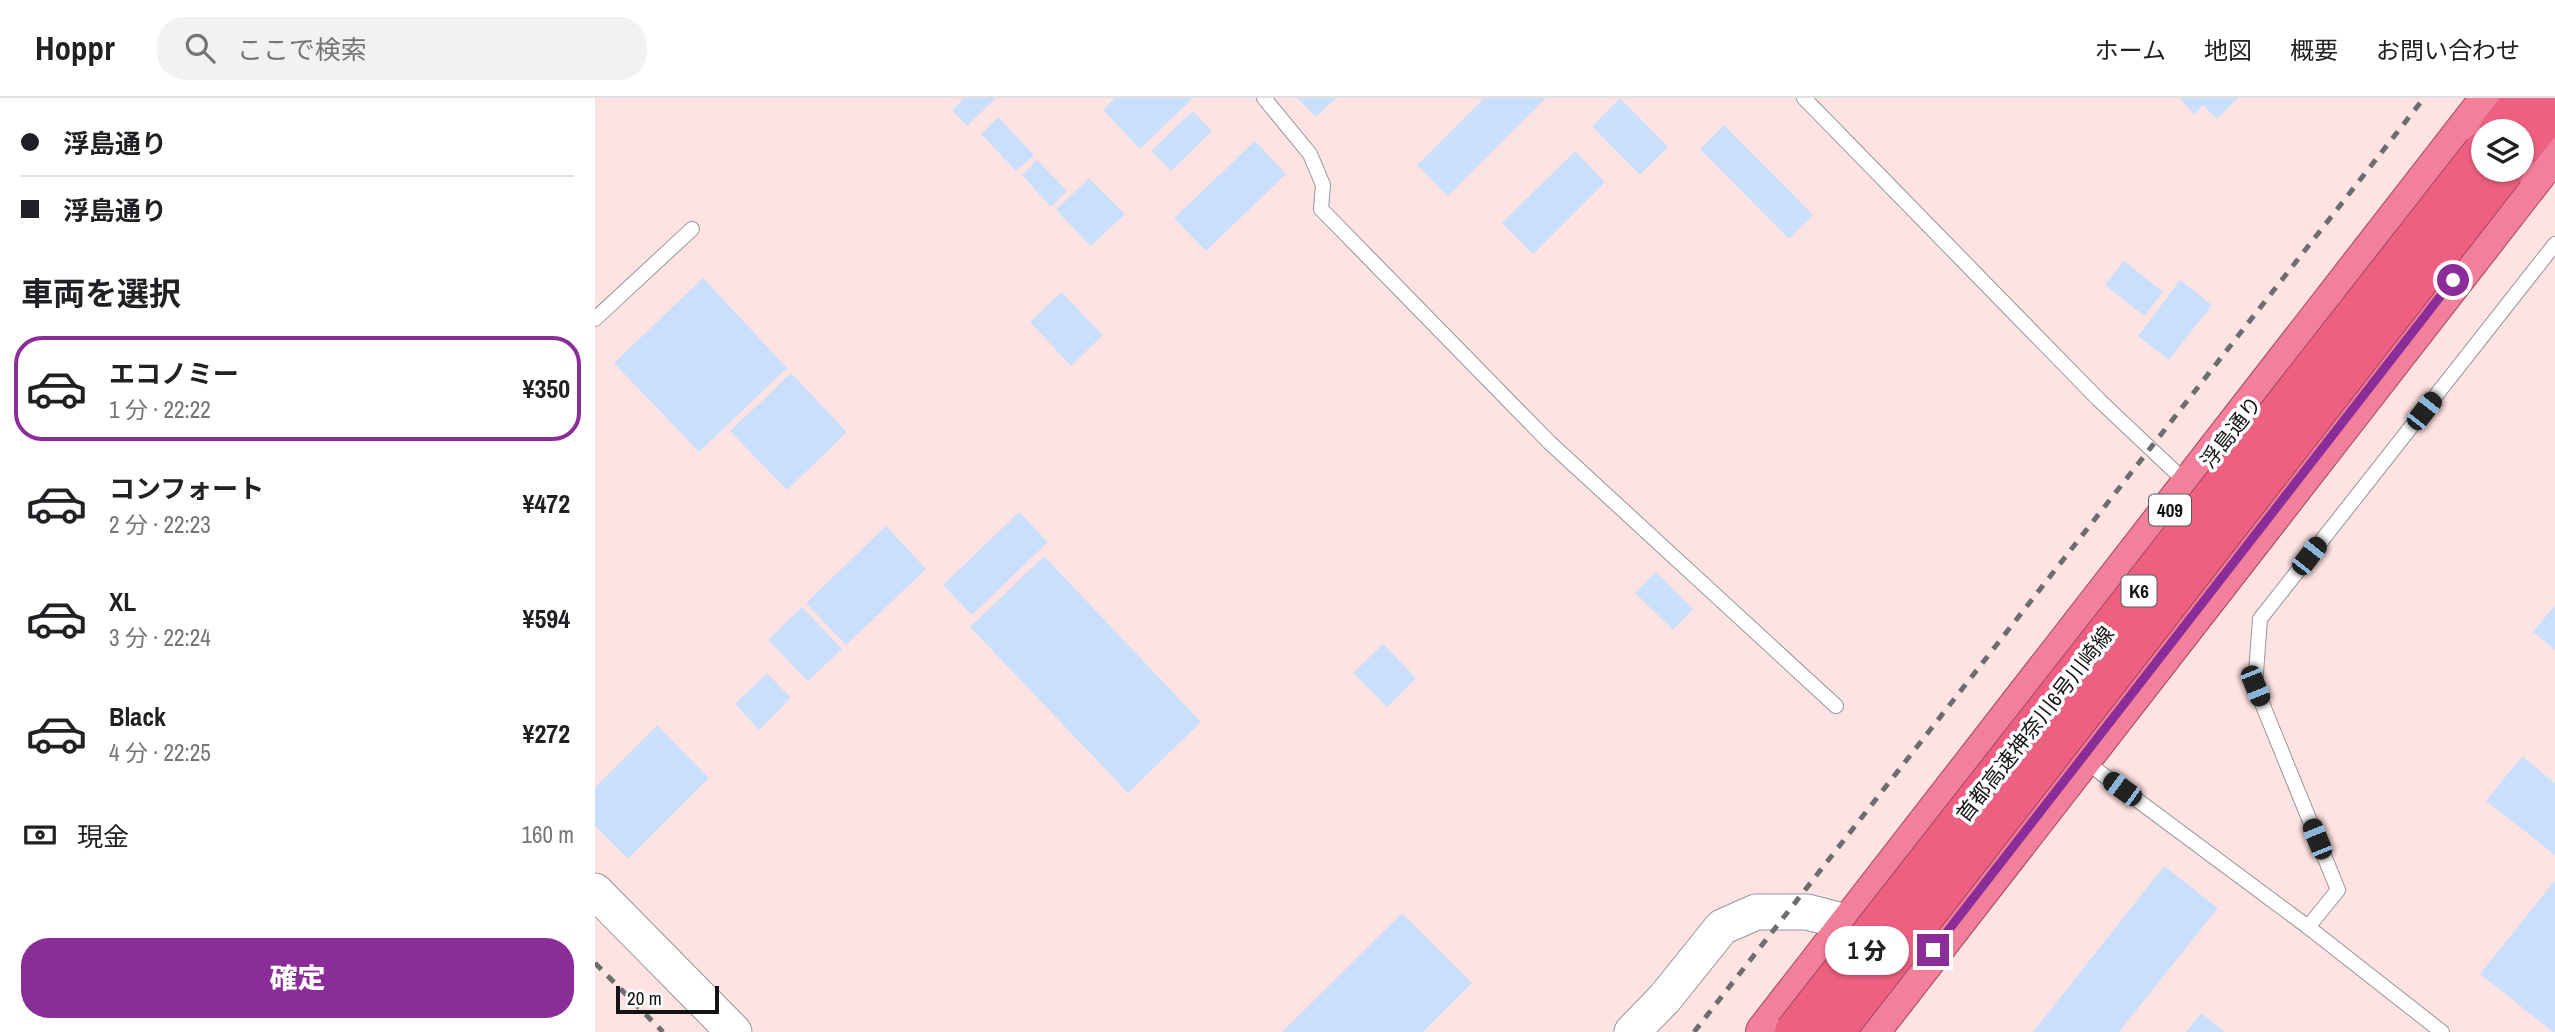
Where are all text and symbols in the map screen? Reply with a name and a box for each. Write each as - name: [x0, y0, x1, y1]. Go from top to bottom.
- search box: [157, 17, 647, 80]
- text: Hoppr: [35, 26, 115, 70]
- icon: search: [181, 29, 219, 67]
- text: ここで検索: [237, 32, 367, 67]
- text: ホーム: [2095, 34, 2166, 66]
- text: 地図: [2204, 34, 2252, 66]
- text: 概要: [2290, 34, 2338, 66]
- text: お問い合わせ: [2376, 34, 2520, 66]
- map controls: [2471, 119, 2534, 182]
- button: layers: [2471, 119, 2534, 182]
- text: 浮島通り: [63, 126, 167, 161]
- text: 浮島通り: [63, 193, 167, 228]
- route start: [2437, 264, 2469, 296]
- text: 車両を選択: [21, 272, 181, 315]
- text: エコノミー: [109, 356, 239, 391]
- icon: car: [25, 357, 88, 420]
- text: ¥350: [523, 371, 570, 406]
- car: [2403, 388, 2446, 434]
- street label: 浮島通り: [2194, 390, 2268, 474]
- text: 1 分 · 22:22: [109, 394, 211, 425]
- text: コンフォート: [109, 471, 264, 506]
- icon: car: [25, 472, 88, 535]
- text: ¥472: [523, 486, 570, 521]
- road number: 409: [2149, 494, 2191, 526]
- text: 2 分 · 22:23: [109, 509, 211, 540]
- car: [2288, 533, 2331, 579]
- road number: K6: [2121, 576, 2157, 606]
- text: XL: [109, 584, 136, 619]
- icon: car: [25, 587, 88, 650]
- text: ¥594: [523, 601, 570, 636]
- street label: 首都高速神奈川6号川崎線: [1950, 620, 2120, 828]
- text: 3 分 · 22:24: [109, 622, 211, 653]
- car: [2238, 663, 2273, 709]
- text: Black: [109, 699, 166, 734]
- icon: car: [25, 702, 88, 765]
- text: ¥272: [523, 716, 570, 751]
- text: 4 分 · 22:25: [109, 737, 211, 768]
- car: [2099, 768, 2146, 810]
- icon: cash: [21, 816, 59, 854]
- car: [2300, 816, 2335, 862]
- text: 現金: [77, 819, 129, 854]
- text: 160 m: [522, 819, 574, 850]
- callout: 1 分: [1825, 926, 1909, 974]
- route end: [1917, 934, 1949, 966]
- text: 1 分: [1848, 935, 1886, 966]
- button: 確定: [21, 938, 574, 1018]
- scale bar: [616, 983, 719, 1015]
- text: 20 m: [627, 985, 662, 1011]

